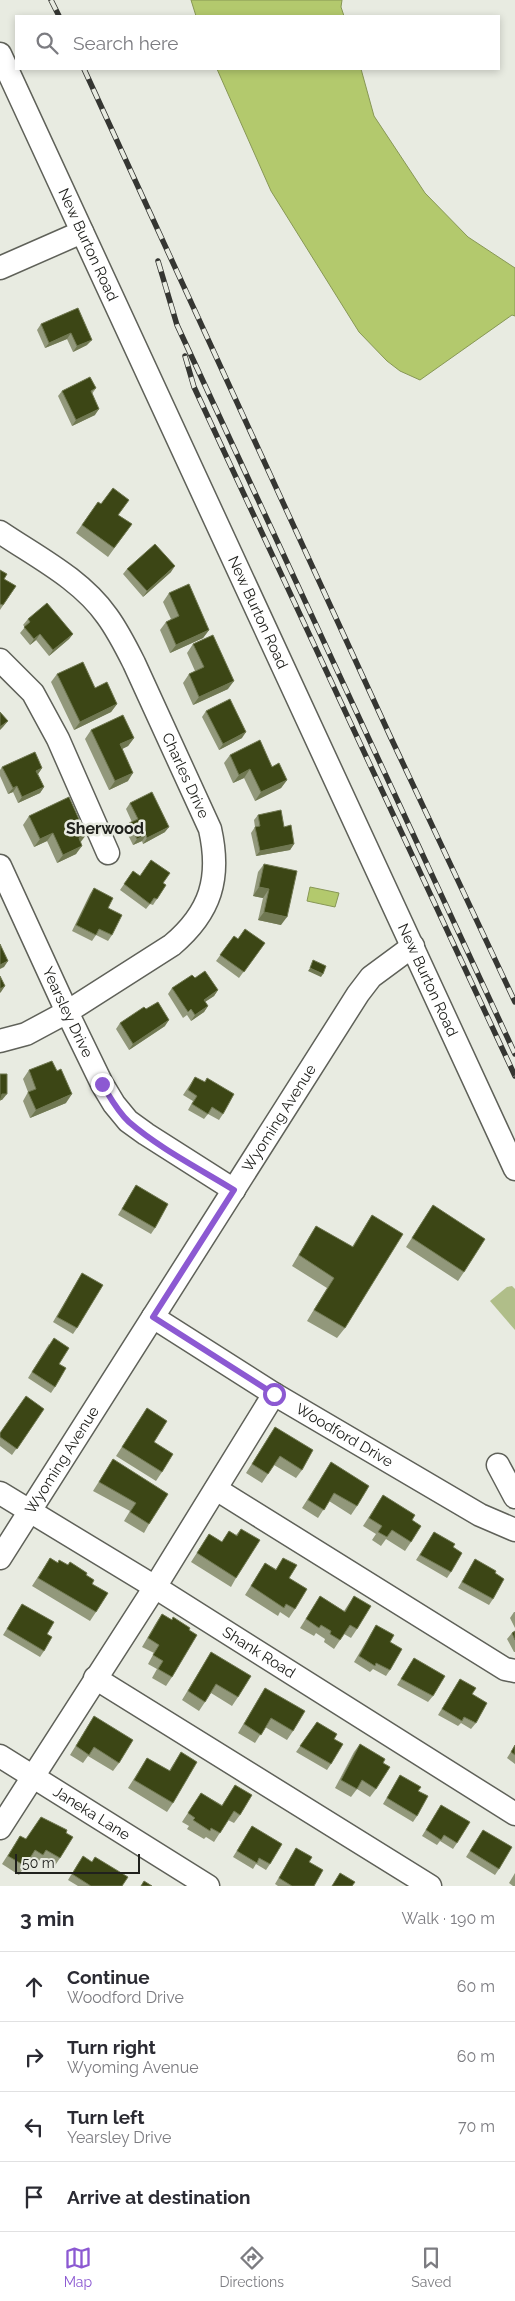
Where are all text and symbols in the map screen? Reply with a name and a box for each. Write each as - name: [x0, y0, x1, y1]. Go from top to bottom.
- search box: [15, 15, 500, 70]
- icon: search: [33, 29, 61, 57]
- text: Search here: [73, 32, 179, 54]
- street label: New Burton Road: [54, 185, 122, 304]
- street label: New Burton Road: [224, 553, 292, 672]
- street label: Charles Drive: [158, 730, 213, 821]
- district label: Sherwood: [66, 819, 144, 838]
- street label: New Burton Road: [394, 921, 462, 1039]
- street label: Yearsley Drive: [39, 964, 97, 1060]
- street label: Wyoming Avenue: [239, 1061, 320, 1175]
- route end: [91, 1073, 114, 1096]
- route start: [263, 1383, 286, 1406]
- street label: Woodford Drive: [293, 1400, 396, 1471]
- street label: Wyoming Avenue: [21, 1403, 103, 1517]
- street label: Shank Road: [219, 1623, 299, 1682]
- street label: Janeka Lane: [50, 1782, 134, 1844]
- scale bar: [15, 1851, 140, 1874]
- text: 50 m: [22, 1855, 55, 1871]
- text: 3 min: [20, 1906, 74, 1931]
- text: Walk · 190 m: [402, 1909, 495, 1928]
- text: Continue: [67, 1966, 150, 1988]
- icon: ahead: [20, 1973, 48, 2001]
- text: 60 m: [457, 1977, 495, 1996]
- text: Woodford Drive: [67, 1988, 184, 2007]
- text: Turn right: [67, 2036, 156, 2058]
- icon: right: [20, 2043, 48, 2071]
- text: 60 m: [457, 2047, 495, 2066]
- text: Wyoming Avenue: [67, 2058, 199, 2077]
- text: Turn left: [67, 2106, 144, 2128]
- icon: left: [20, 2113, 48, 2141]
- text: 70 m: [458, 2117, 495, 2136]
- text: Yearsley Drive: [67, 2128, 171, 2147]
- icon: arrive: [20, 2183, 48, 2211]
- text: Arrive at destination: [67, 2186, 251, 2208]
- tab: Map: [64, 2244, 92, 2290]
- tab: Directions: [219, 2244, 284, 2290]
- tab: Saved: [411, 2244, 451, 2290]

